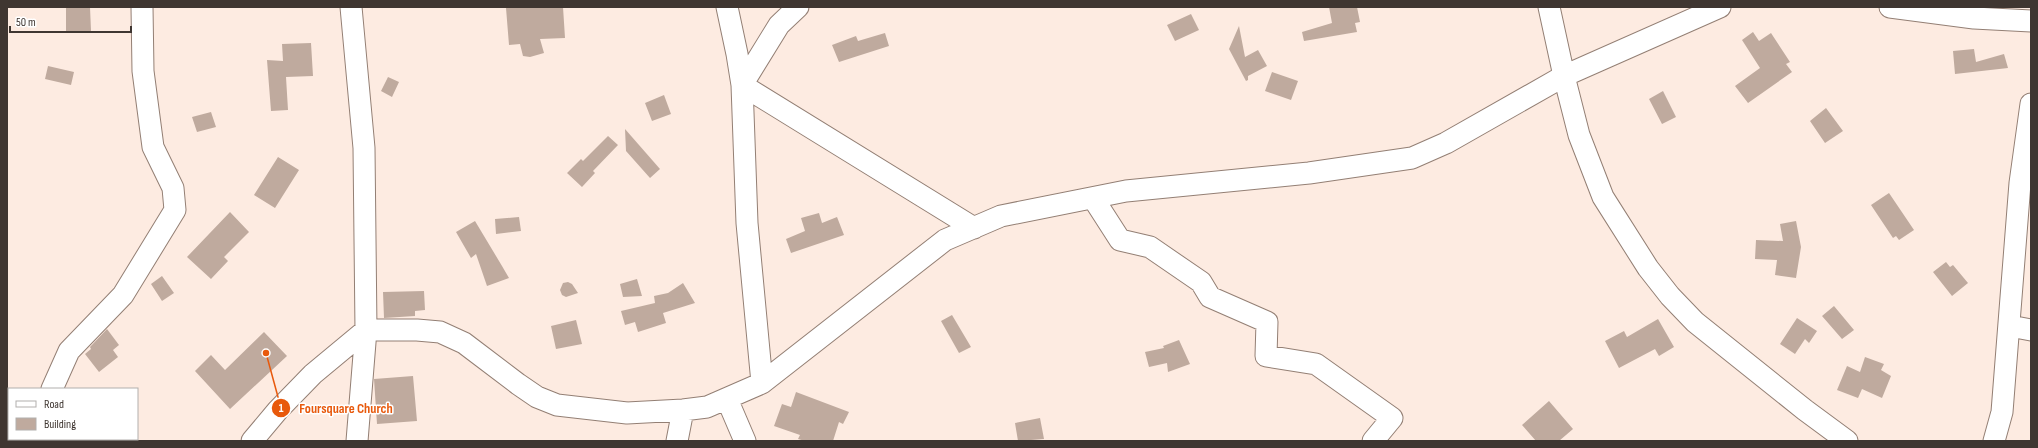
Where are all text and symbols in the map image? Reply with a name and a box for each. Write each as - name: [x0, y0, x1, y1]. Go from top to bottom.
- scale bar: [10, 8, 131, 34]
- text: 50 m: [16, 15, 36, 30]
- legend: [8, 388, 138, 440]
- callout: Foursquare Church: [271, 395, 401, 421]
- text: Road: [44, 397, 64, 412]
- text: Foursquare Church: [299, 400, 393, 417]
- text: 1: [279, 401, 284, 416]
- text: Building: [44, 417, 76, 432]

